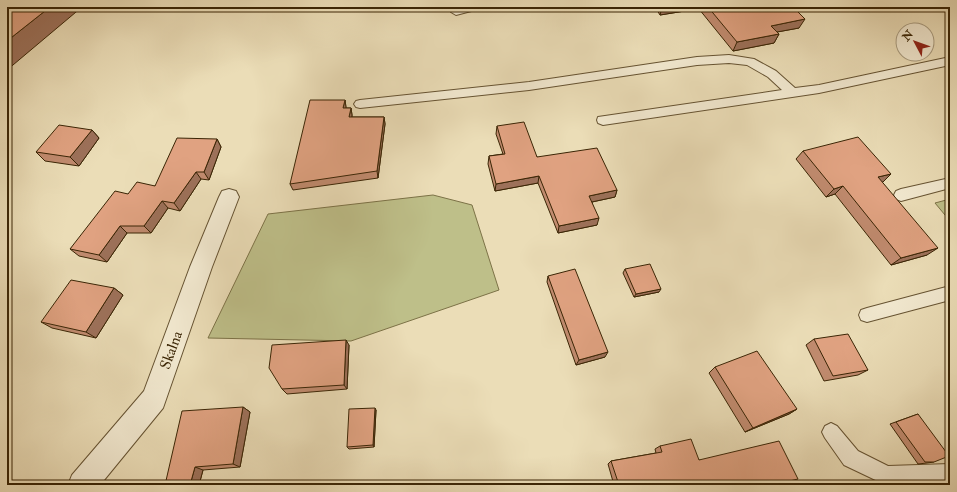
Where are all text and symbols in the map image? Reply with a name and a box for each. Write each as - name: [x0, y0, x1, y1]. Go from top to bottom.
- north arrow: [895, 22, 935, 62]
- text: N: [899, 27, 917, 45]
- street label: Skalna: [156, 328, 187, 372]

